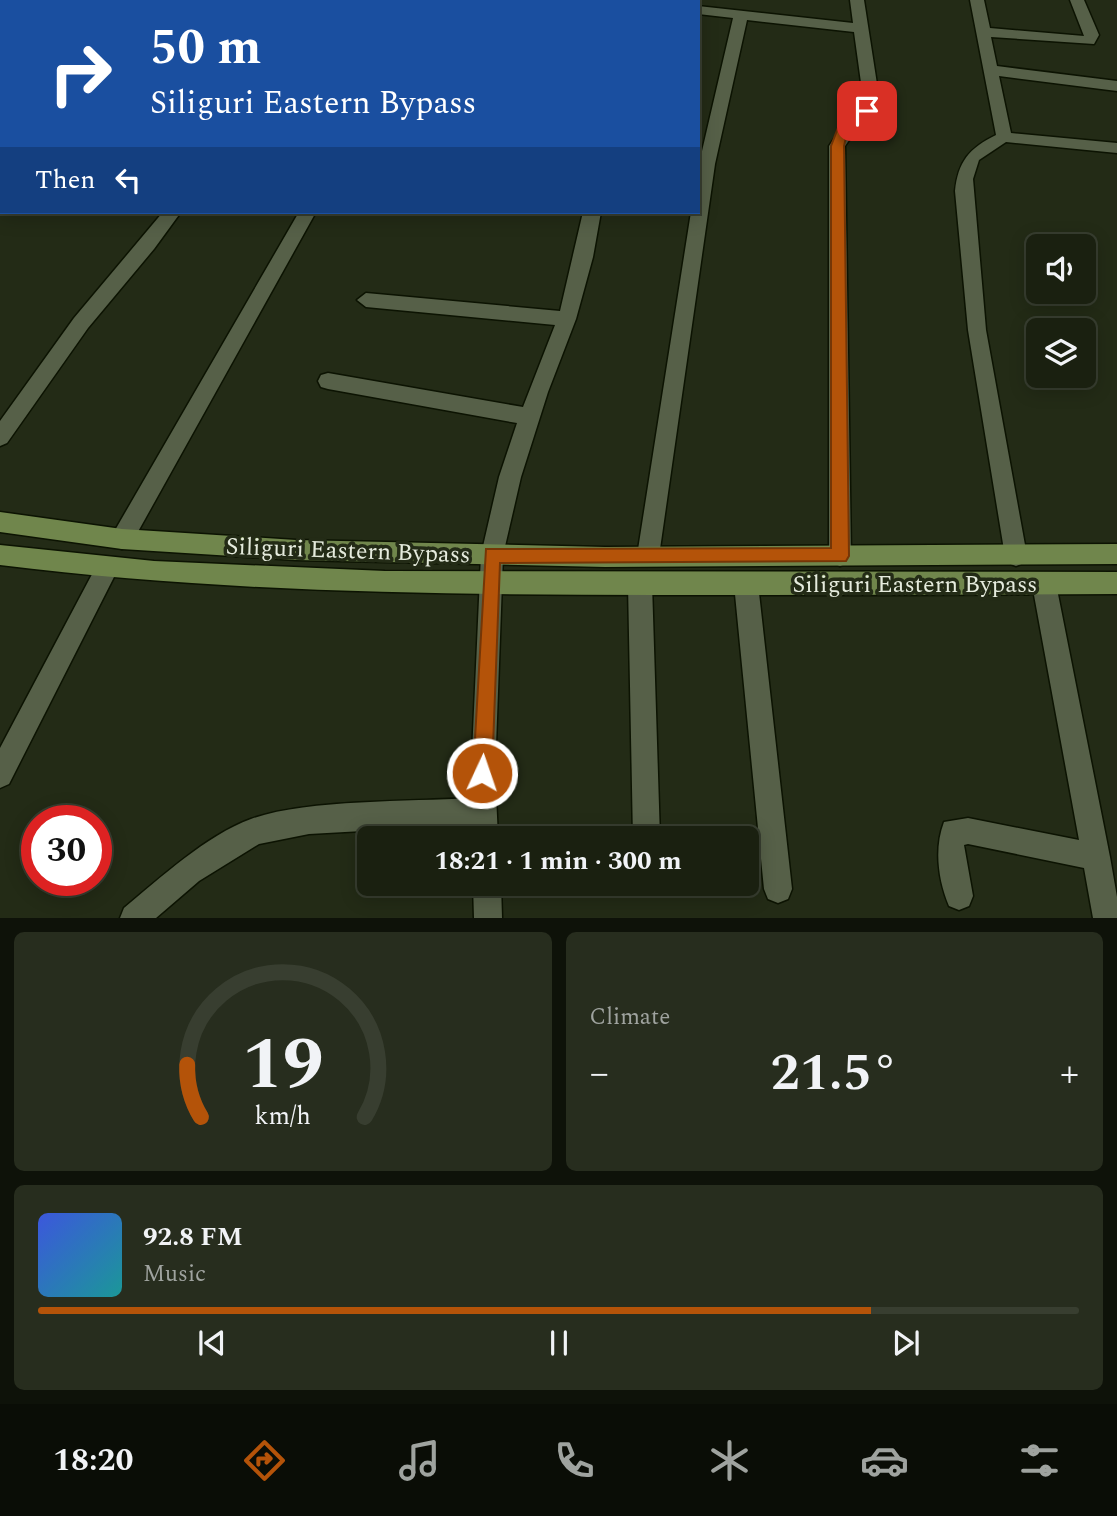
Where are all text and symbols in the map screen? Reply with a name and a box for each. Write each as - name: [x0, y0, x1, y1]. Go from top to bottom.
- text: 50 m: [150, 11, 261, 86]
- icon: right: [35, 28, 126, 119]
- text: Siliguri Eastern Bypass: [150, 79, 476, 128]
- pin: [837, 81, 897, 141]
- icon: arrive: [848, 92, 886, 130]
- text: Then: [35, 160, 95, 200]
- icon: left: [109, 161, 147, 199]
- map controls: [1026, 234, 1096, 388]
- button: sound: [1026, 234, 1096, 304]
- button: layers: [1026, 318, 1096, 388]
- street label: Siliguri Eastern Bypass: [225, 529, 471, 573]
- street label: Siliguri Eastern Bypass: [793, 567, 1037, 603]
- position arrow: [445, 736, 519, 810]
- speed limit sign: 30: [21, 805, 112, 896]
- text: 18:21 · 1 min · 300 m: [434, 841, 682, 881]
- text: Climate: [590, 1000, 670, 1035]
- text: 19: [242, 1011, 324, 1122]
- text: 21.5°: [771, 1034, 898, 1113]
- text: −: [590, 1045, 609, 1103]
- text: +: [1060, 1045, 1079, 1103]
- text: km/h: [255, 1098, 311, 1136]
- text: 92.8 FM: [143, 1217, 243, 1257]
- text: Music: [143, 1257, 206, 1292]
- icon: previous: [193, 1324, 231, 1362]
- icon: pause: [540, 1324, 578, 1362]
- icon: next: [887, 1324, 925, 1362]
- text: 18:20: [53, 1436, 133, 1485]
- icon: directions: [240, 1436, 289, 1485]
- icon: music: [395, 1436, 444, 1485]
- icon: phone: [550, 1436, 599, 1485]
- icon: climate: [705, 1436, 754, 1485]
- icon: car: [860, 1436, 909, 1485]
- icon: filters: [1015, 1436, 1064, 1485]

